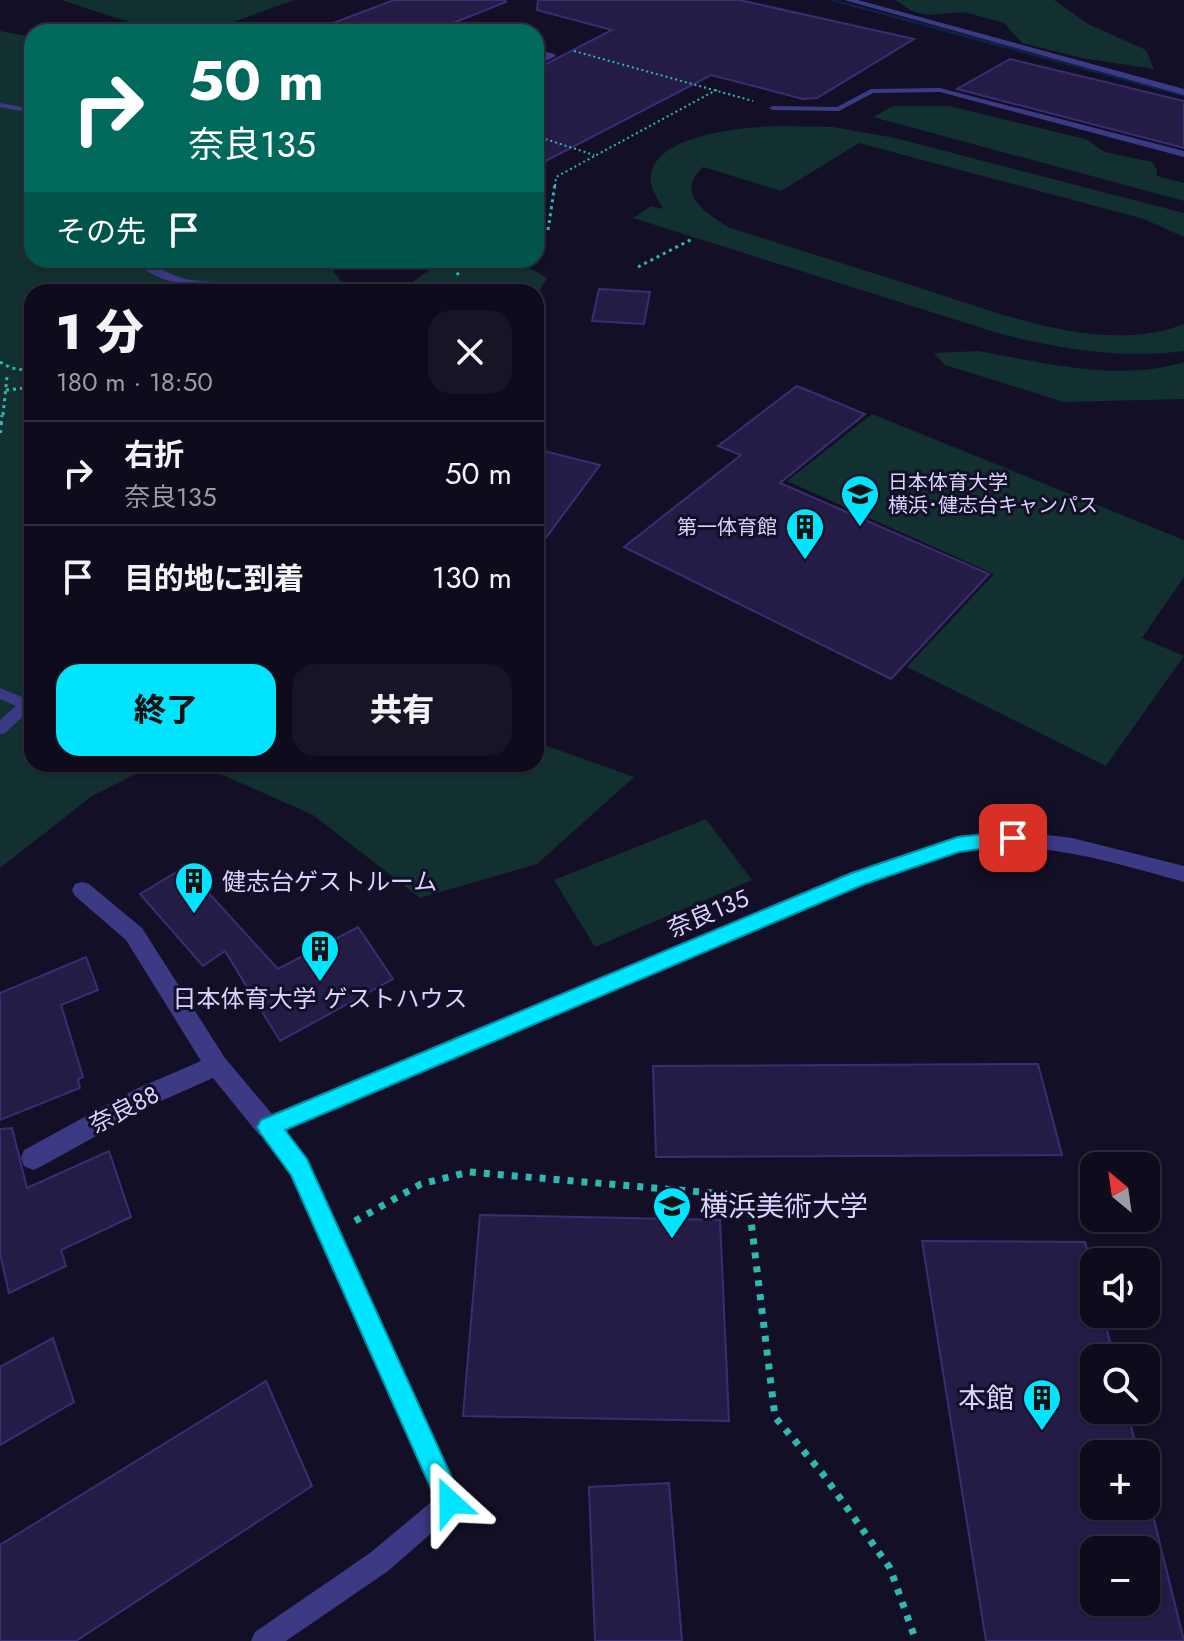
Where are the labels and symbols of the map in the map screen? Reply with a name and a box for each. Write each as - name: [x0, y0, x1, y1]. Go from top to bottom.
- place label: 日本体育大学 横浜･健志台キャンパス: [888, 468, 1098, 520]
- school or university icon: 日本体育大学 横浜･健志台キャンパス: [839, 473, 881, 528]
- building icon: 第一体育館: [784, 506, 826, 561]
- place label: 第一体育館: [677, 513, 777, 542]
- pin: [979, 804, 1047, 872]
- building icon: 健志台ゲストルーム: [173, 860, 215, 915]
- place label: 健志台ゲストルーム: [222, 864, 437, 899]
- street label: 奈良135: [662, 880, 754, 946]
- building icon: 日本体育大学 ゲストハウス: [299, 928, 341, 983]
- place label: 日本体育大学 ゲストハウス: [172, 981, 468, 1016]
- street label: 奈良88: [83, 1077, 165, 1141]
- north arrow: [1080, 1152, 1160, 1232]
- school or university icon: 横浜美術大学: [651, 1185, 693, 1240]
- place label: 横浜美術大学: [700, 1186, 868, 1227]
- building icon: 本館: [1021, 1377, 1063, 1432]
- place label: 本館: [958, 1378, 1014, 1419]
- position arrow: [408, 1460, 492, 1544]

